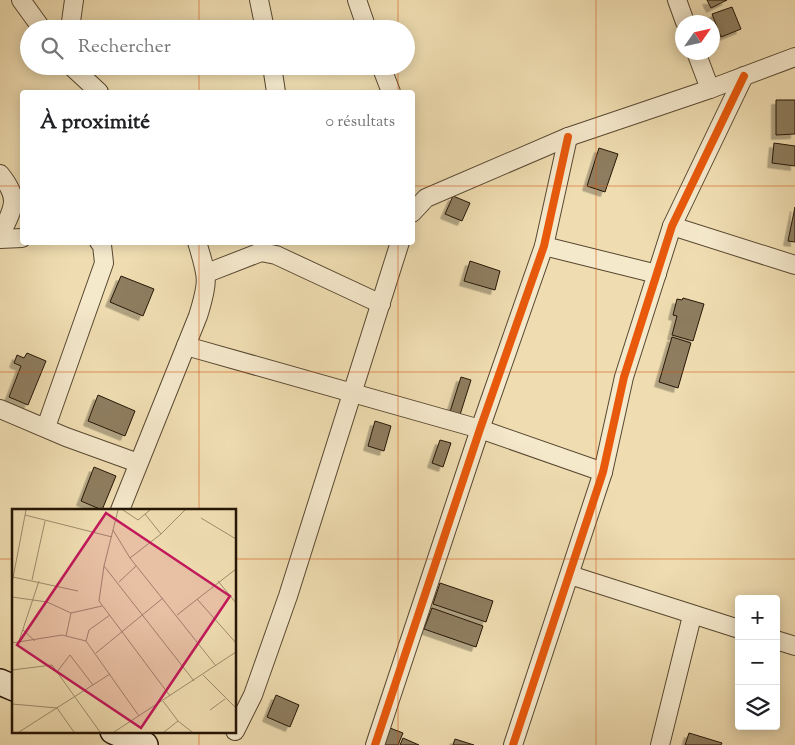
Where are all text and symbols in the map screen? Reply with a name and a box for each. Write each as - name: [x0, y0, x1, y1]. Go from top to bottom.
- north arrow: [675, 15, 720, 60]
- search box: [20, 20, 415, 75]
- icon: search: [38, 34, 66, 62]
- text: Rechercher: [78, 34, 171, 61]
- text: À proximité: [40, 108, 150, 138]
- text: 0 résultats: [325, 111, 395, 134]
- inset map: [12, 509, 236, 732]
- map controls: [735, 595, 780, 730]
- button: +: [735, 595, 780, 640]
- button: −: [735, 640, 780, 685]
- button: layers: [735, 685, 780, 730]

